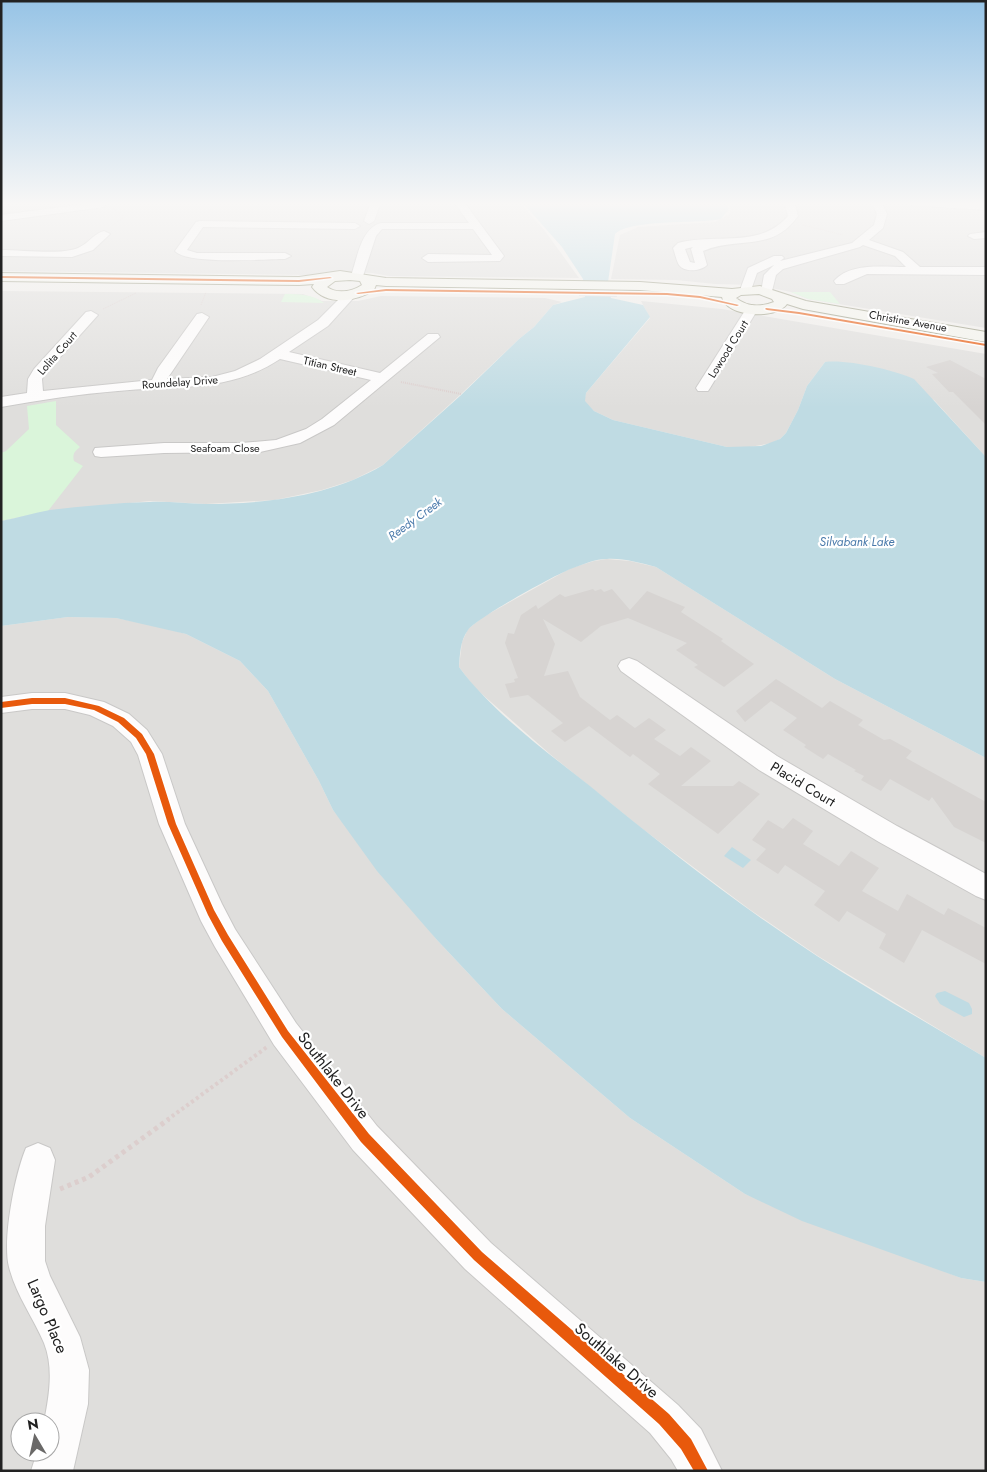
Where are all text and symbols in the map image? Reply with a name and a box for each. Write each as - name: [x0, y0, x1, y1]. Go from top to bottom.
- street label: Christine Avenue: [868, 306, 949, 336]
- street label: Lowood Court: [704, 317, 752, 381]
- street label: Lolita Court: [33, 327, 81, 378]
- street label: Titian Street: [302, 352, 358, 380]
- street label: Roundelay Drive: [142, 371, 219, 393]
- street label: Seafoam Close: [190, 440, 260, 456]
- water label: Reedy Creek: [384, 493, 446, 545]
- water label: Silvabank Lake: [820, 533, 894, 551]
- street label: Placid Court: [767, 757, 840, 812]
- street label: Southlake Drive: [292, 1027, 375, 1124]
- street label: Largo Place: [22, 1275, 74, 1357]
- street label: Southlake Drive: [570, 1317, 664, 1403]
- north arrow: [10, 1412, 60, 1462]
- text: N: [26, 1413, 40, 1435]

